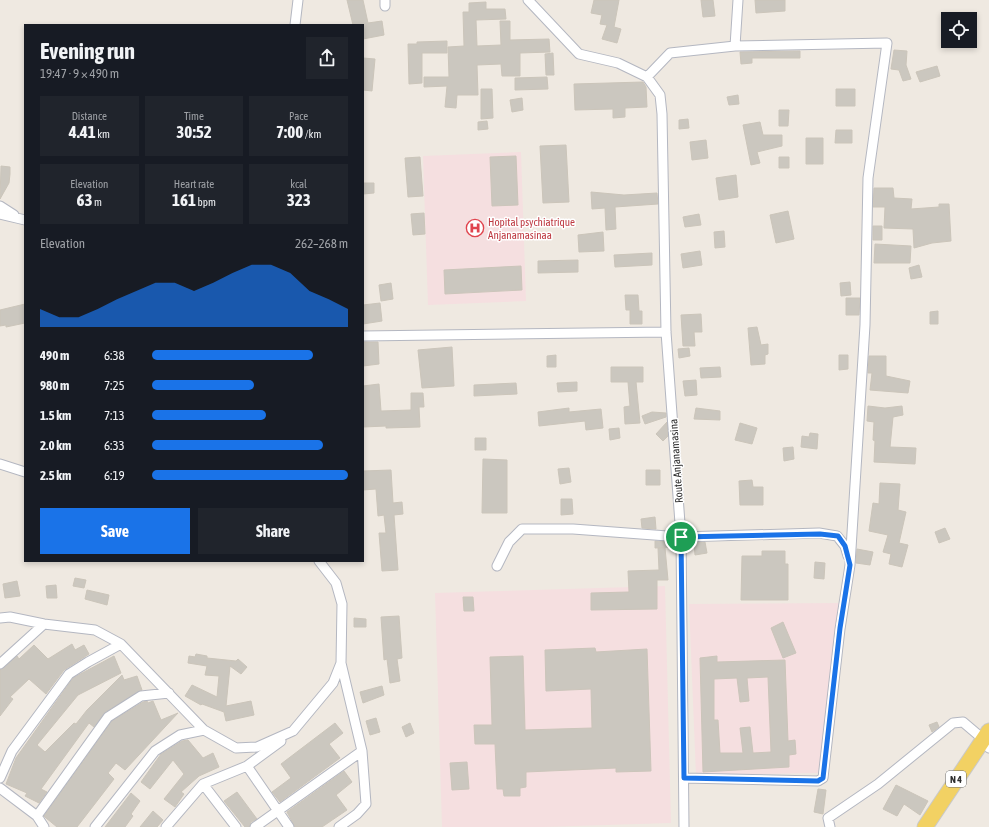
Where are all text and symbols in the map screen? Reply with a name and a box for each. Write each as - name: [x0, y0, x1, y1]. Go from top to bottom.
- map controls: [941, 12, 977, 48]
- button: locate: [941, 12, 977, 48]
- button: share: [306, 37, 348, 79]
- text: Evening run: [40, 38, 135, 64]
- text: 19:47 · 9 × 490 m: [40, 66, 119, 81]
- text: Distance: [72, 110, 107, 122]
- text: Time: [184, 110, 204, 122]
- text: Pace: [289, 110, 308, 122]
- text: 4.41: [69, 122, 96, 142]
- text: 30:52: [176, 122, 212, 142]
- text: 7:00: [276, 122, 303, 142]
- text: km: [96, 128, 110, 140]
- text: /km: [303, 128, 321, 140]
- text: Elevation: [70, 178, 108, 190]
- text: Heart rate: [174, 178, 214, 190]
- text: kcal: [290, 178, 307, 190]
- text: 63: [77, 190, 93, 210]
- text: 161: [172, 190, 196, 210]
- text: 323: [287, 190, 311, 210]
- text: m: [93, 196, 102, 208]
- text: bpm: [196, 196, 216, 208]
- place label: Hopital psychiatrique Anjanamasinaa: [488, 216, 575, 241]
- hospital icon: Hopital psychiatrique Anjanamasinaa: [465, 218, 485, 238]
- text: Elevation: [40, 236, 85, 251]
- text: 262–268 m: [295, 236, 348, 251]
- text: 490 m: [40, 348, 69, 363]
- text: 6:38: [104, 348, 125, 363]
- text: 980 m: [40, 378, 69, 393]
- text: 7:25: [104, 378, 125, 393]
- text: 1.5 km: [40, 408, 71, 423]
- text: 7:13: [104, 408, 125, 423]
- street label: Route Anjanamasina: [667, 419, 685, 503]
- text: 2.0 km: [40, 438, 71, 453]
- text: 6:33: [104, 438, 125, 453]
- text: 2.5 km: [40, 468, 71, 483]
- text: 6:19: [104, 468, 125, 483]
- button: Save: [40, 508, 190, 554]
- button: Share: [198, 508, 348, 554]
- pin: [664, 520, 698, 554]
- icon: arrive: [670, 526, 692, 548]
- road number: N 4: [946, 771, 966, 787]

